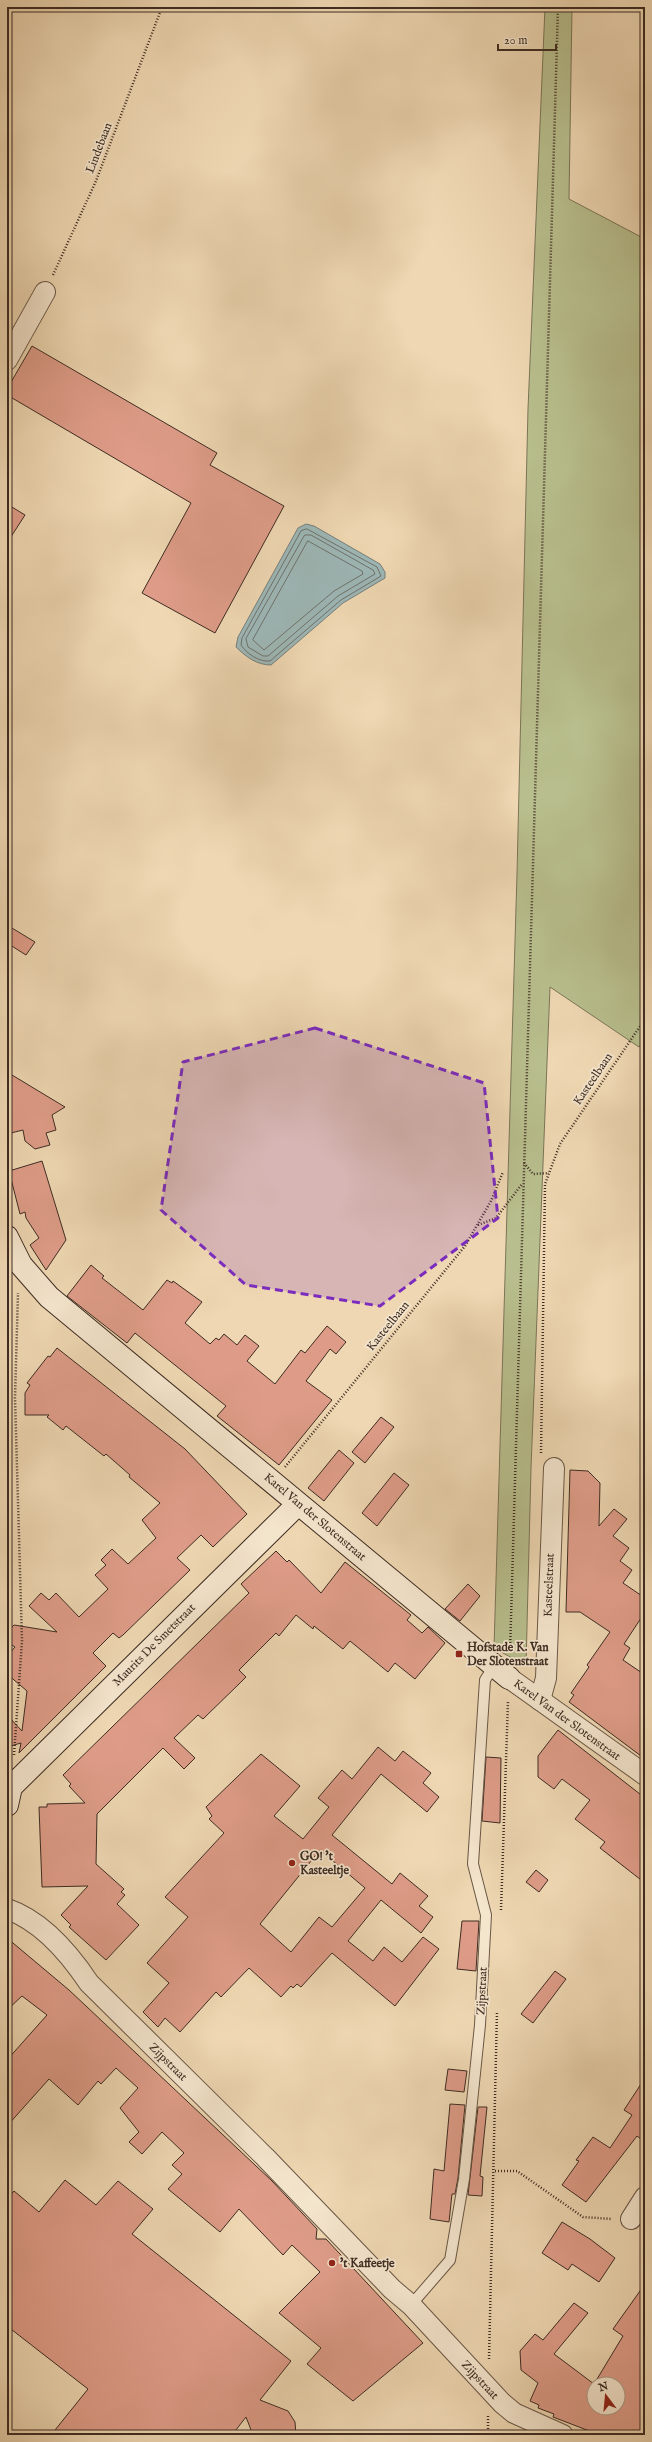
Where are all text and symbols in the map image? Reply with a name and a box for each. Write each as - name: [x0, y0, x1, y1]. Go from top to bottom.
- scale bar: [498, 26, 556, 52]
- text: 20 m: [504, 33, 527, 48]
- street label: Lindebaan: [82, 120, 116, 176]
- street label: Kasteelbaan: [570, 1050, 616, 1108]
- street label: Kasteelbaan: [363, 1298, 413, 1354]
- street label: Karel Van der Slotenstraat: [261, 1470, 369, 1564]
- street label: Kasteelstraat: [540, 1553, 558, 1617]
- street label: Maurits De Smetstraat: [109, 1600, 199, 1690]
- place label: Hofstade K. Van Der Slotenstraat: [467, 1640, 549, 1669]
- marker: Hofstade K. Van Der Slotenstraat: [454, 1649, 464, 1659]
- street label: Karel Van der Slotenstraat: [510, 1676, 624, 1764]
- place label: GO! 't Kasteeltje: [300, 1849, 349, 1879]
- marker: GO! 't Kasteeltje: [287, 1858, 297, 1868]
- street label: Zijpstraat: [473, 1967, 492, 2015]
- street label: Zijpstraat: [145, 2040, 190, 2085]
- place label: 't Kaffeetje: [340, 2256, 395, 2272]
- marker: 't Kaffeetje: [327, 2258, 337, 2268]
- street label: Zijpstraat: [457, 2357, 502, 2403]
- north arrow: [586, 2376, 626, 2416]
- text: N: [596, 2379, 610, 2396]

